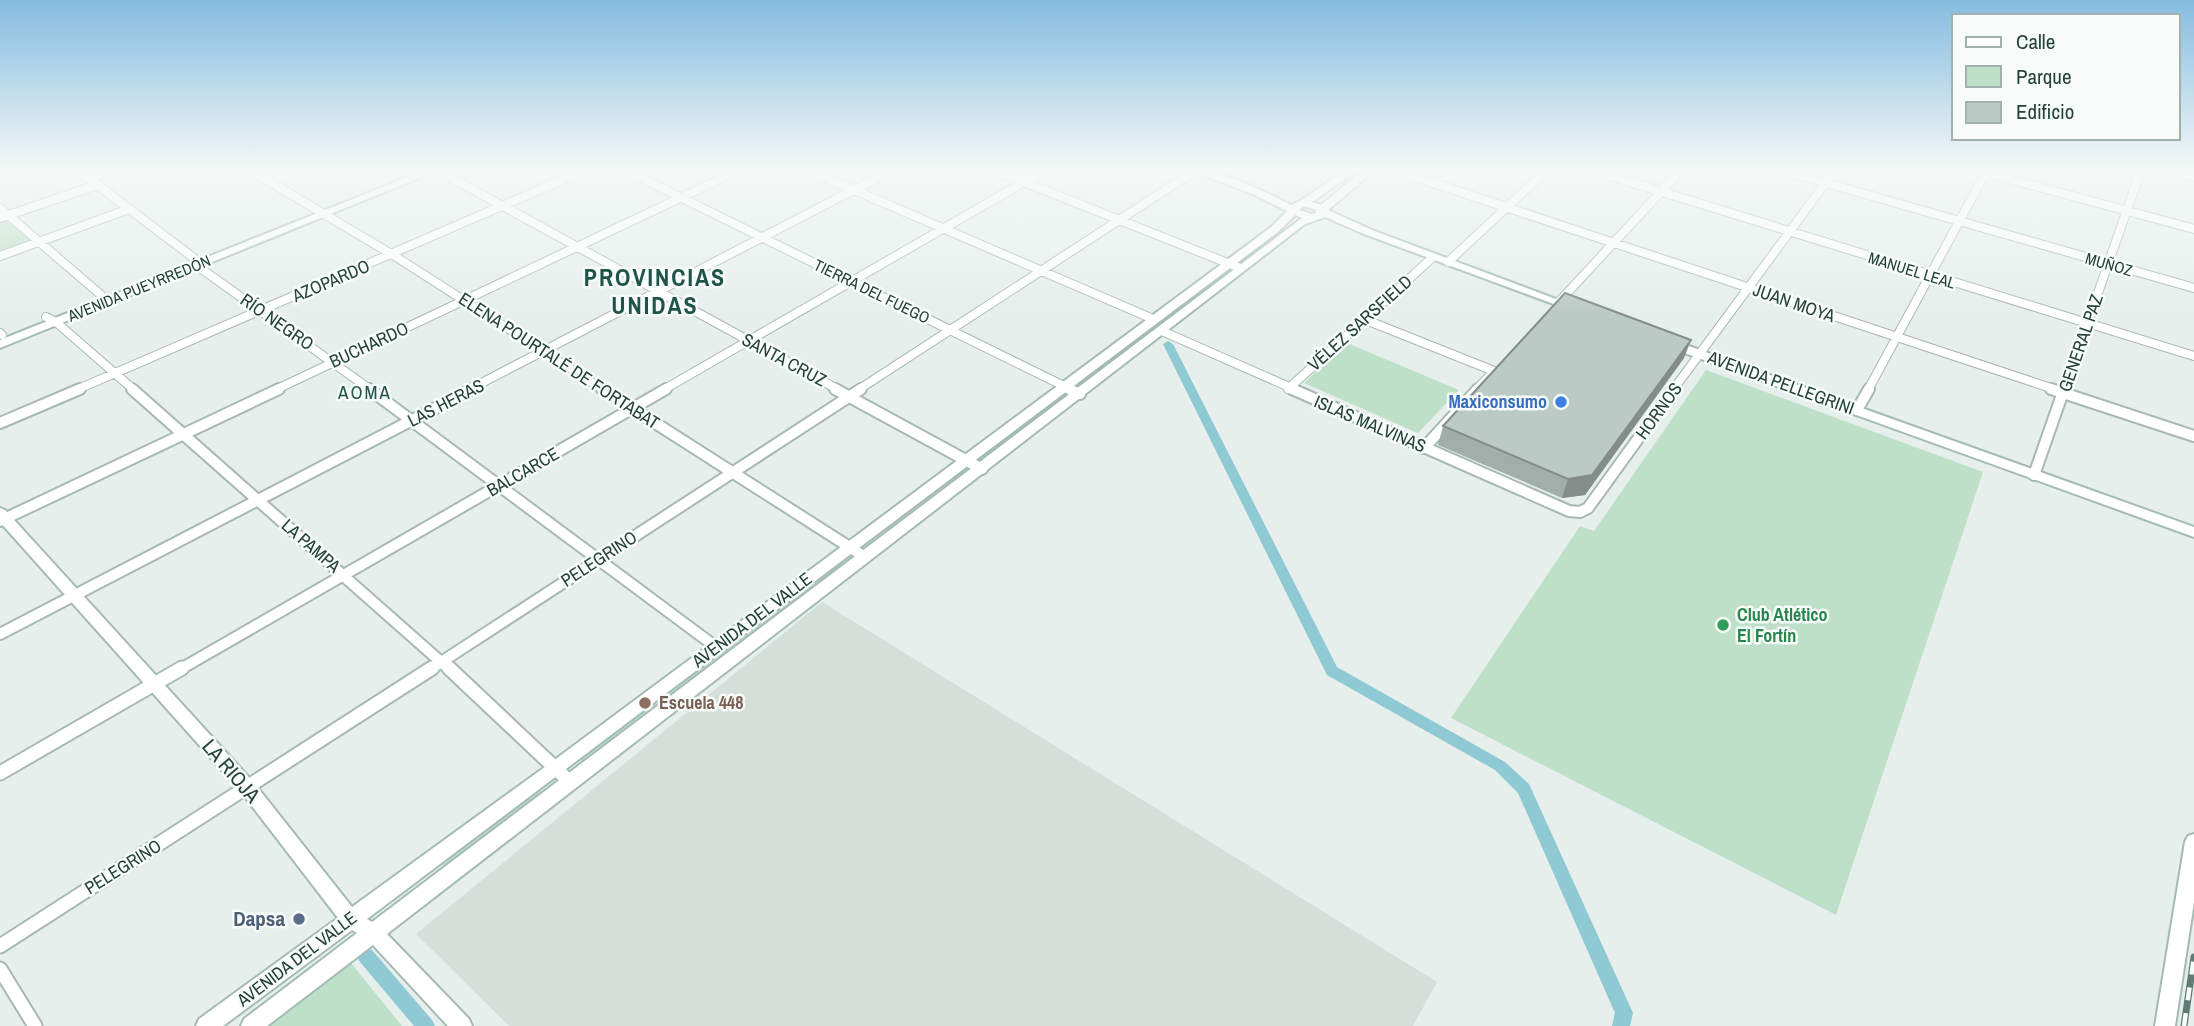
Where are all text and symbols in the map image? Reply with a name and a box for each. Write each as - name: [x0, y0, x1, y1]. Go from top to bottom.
- legend: [1952, 14, 2180, 140]
- text: Calle: [2016, 27, 2055, 56]
- text: Parque: [2016, 62, 2072, 91]
- text: Edificio: [2016, 97, 2074, 126]
- street label: MANUEL LEAL: [1866, 246, 1959, 294]
- street label: MUÑOZ: [2083, 247, 2135, 281]
- street label: AVENIDA PUEYRREDÓN: [63, 249, 214, 327]
- street label: AZOPARDO: [287, 253, 373, 308]
- street label: TIERRA DEL FUEGO: [810, 253, 934, 329]
- district label: PROVINCIAS UNIDAS: [584, 261, 726, 321]
- street label: VÉLEZ SARSFIELD: [1302, 269, 1417, 376]
- street label: JUAN MOYA: [1750, 277, 1839, 328]
- street label: ELENA POURTALÉ DE FORTABAT: [454, 286, 665, 435]
- street label: RÍO NEGRO: [236, 287, 319, 356]
- street label: GENERAL PAZ: [2052, 291, 2109, 395]
- street label: BUCHARDO: [325, 315, 412, 374]
- street label: SANTA CRUZ: [738, 327, 831, 392]
- street label: AVENIDA PELLEGRINI: [1704, 344, 1858, 421]
- street label: LAS HERAS: [403, 373, 488, 433]
- street label: HORNOS: [1629, 377, 1688, 444]
- district label: AOMA: [337, 379, 392, 405]
- street label: ISLAS MALVINAS: [1310, 389, 1430, 458]
- place label: Maxiconsumo: [1449, 389, 1547, 414]
- marker: Maxiconsumo: [1553, 394, 1569, 410]
- street label: BALCARCE: [482, 441, 563, 502]
- street label: LA PAMPA: [276, 513, 346, 578]
- street label: PELEGRINO: [556, 525, 642, 593]
- street label: AVENIDA DEL VALLE: [686, 566, 817, 674]
- place label: Club Atlético El Fortín: [1737, 602, 1828, 648]
- marker: Club Atlético El Fortín: [1715, 617, 1731, 633]
- place label: Escuela 448: [659, 690, 744, 715]
- marker: Escuela 448: [637, 695, 653, 711]
- street label: LA RIOJA: [196, 733, 267, 809]
- street label: PELEGRINO: [80, 833, 166, 900]
- place label: Dapsa: [233, 904, 285, 933]
- street label: AVENIDA DEL VALLE: [231, 905, 362, 1013]
- marker: Dapsa: [291, 911, 307, 927]

